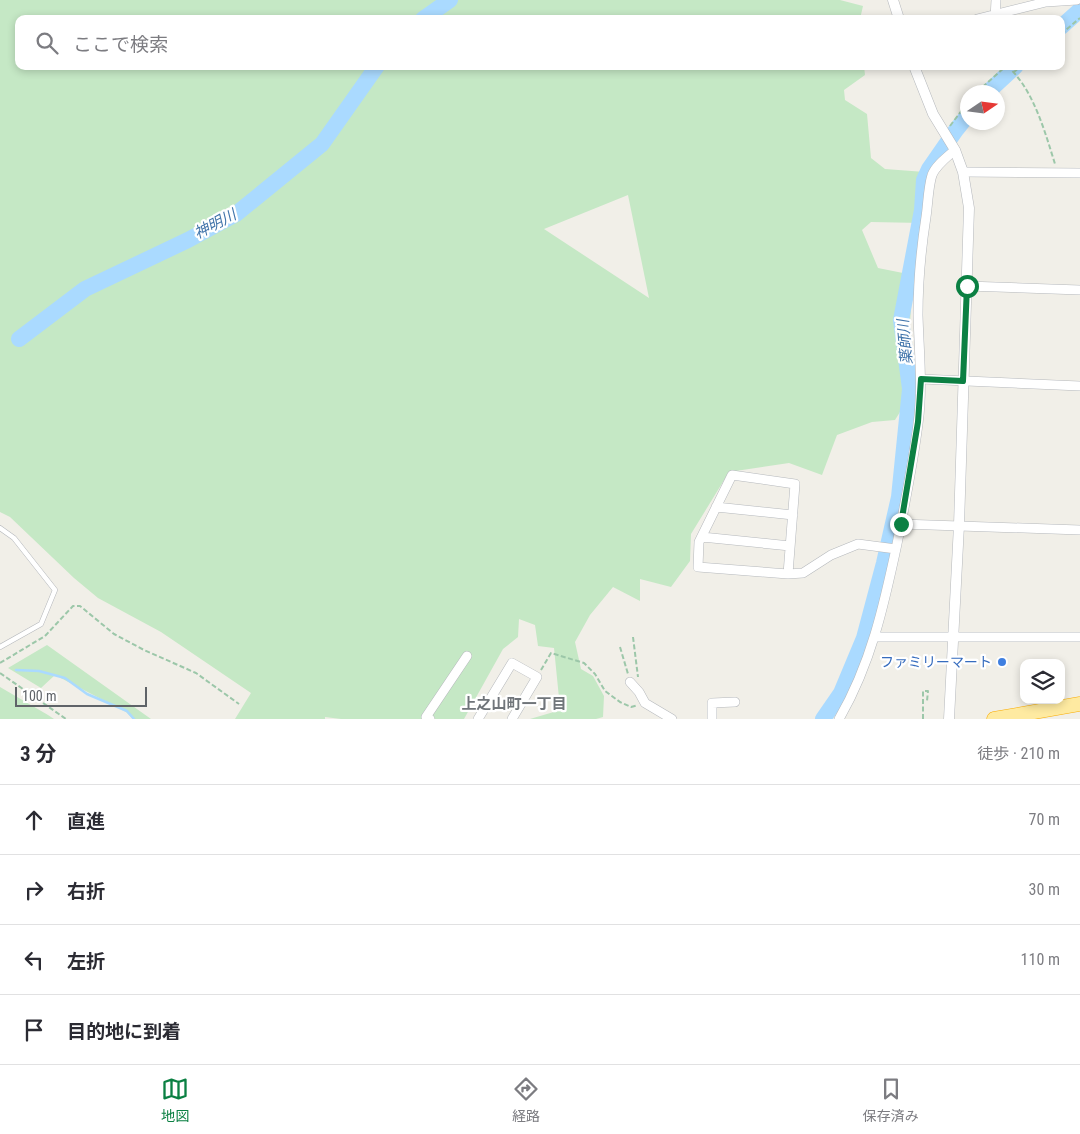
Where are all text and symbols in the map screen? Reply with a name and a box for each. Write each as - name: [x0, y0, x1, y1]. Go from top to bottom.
- search box: [15, 15, 1065, 70]
- icon: search: [33, 29, 61, 57]
- text: ここで検索: [73, 33, 168, 56]
- north arrow: [960, 85, 1005, 130]
- water label: 神明川: [191, 205, 241, 243]
- route start: [956, 275, 979, 298]
- water label: 薬師川: [894, 317, 916, 365]
- route end: [890, 513, 913, 536]
- place label: ファミリーマート: [880, 654, 992, 670]
- marker: ファミリーマート: [996, 656, 1008, 668]
- map controls: [1020, 659, 1065, 704]
- button: layers: [1020, 659, 1065, 704]
- scale bar: [15, 684, 148, 707]
- text: 100 m: [22, 688, 57, 704]
- district label: 上之山町一丁目: [461, 695, 567, 713]
- text: 3 分: [20, 742, 56, 766]
- text: 徒歩 · 210 m: [977, 744, 1060, 763]
- icon: ahead: [20, 806, 48, 834]
- text: 直進: [67, 810, 105, 833]
- text: 70 m: [1028, 810, 1060, 829]
- icon: right: [20, 876, 48, 904]
- text: 右折: [67, 880, 105, 903]
- text: 30 m: [1028, 880, 1060, 899]
- icon: left: [20, 946, 48, 974]
- text: 左折: [67, 950, 105, 973]
- text: 110 m: [1021, 950, 1060, 969]
- icon: arrive: [20, 1016, 48, 1044]
- text: 目的地に到着: [67, 1020, 181, 1043]
- tab: 地図: [161, 1075, 189, 1125]
- tab: 経路: [512, 1075, 540, 1125]
- tab: 保存済み: [863, 1075, 919, 1125]

